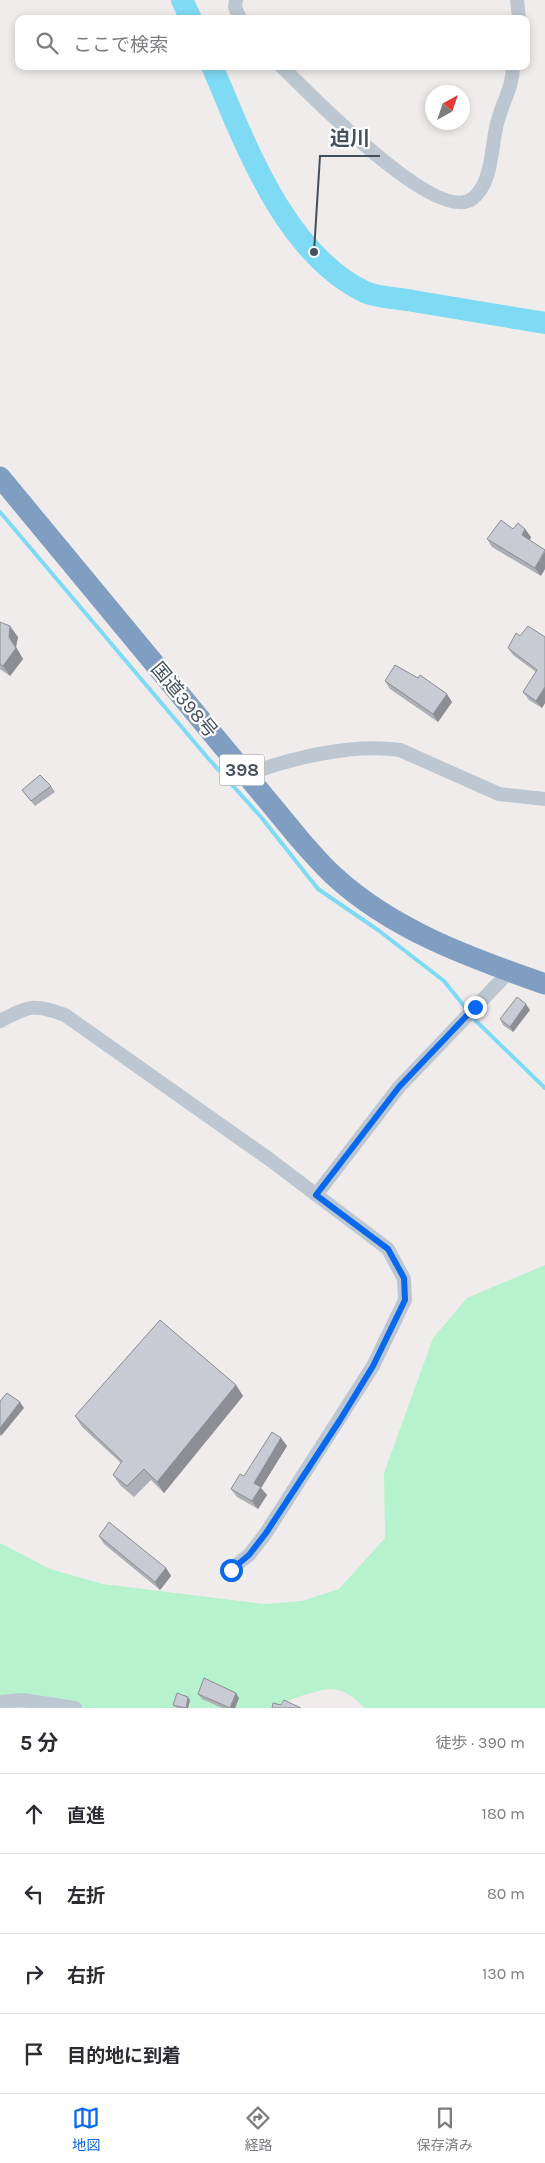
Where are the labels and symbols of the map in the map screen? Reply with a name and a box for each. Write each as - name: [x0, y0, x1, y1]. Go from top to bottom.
- north arrow: [425, 85, 470, 130]
- callout: 迫川: [320, 121, 380, 156]
- text: 迫川: [330, 127, 370, 150]
- street label: 国道398号: [146, 658, 222, 742]
- road number: 398: [220, 754, 264, 786]
- route end: [464, 996, 487, 1019]
- route start: [220, 1559, 243, 1582]

